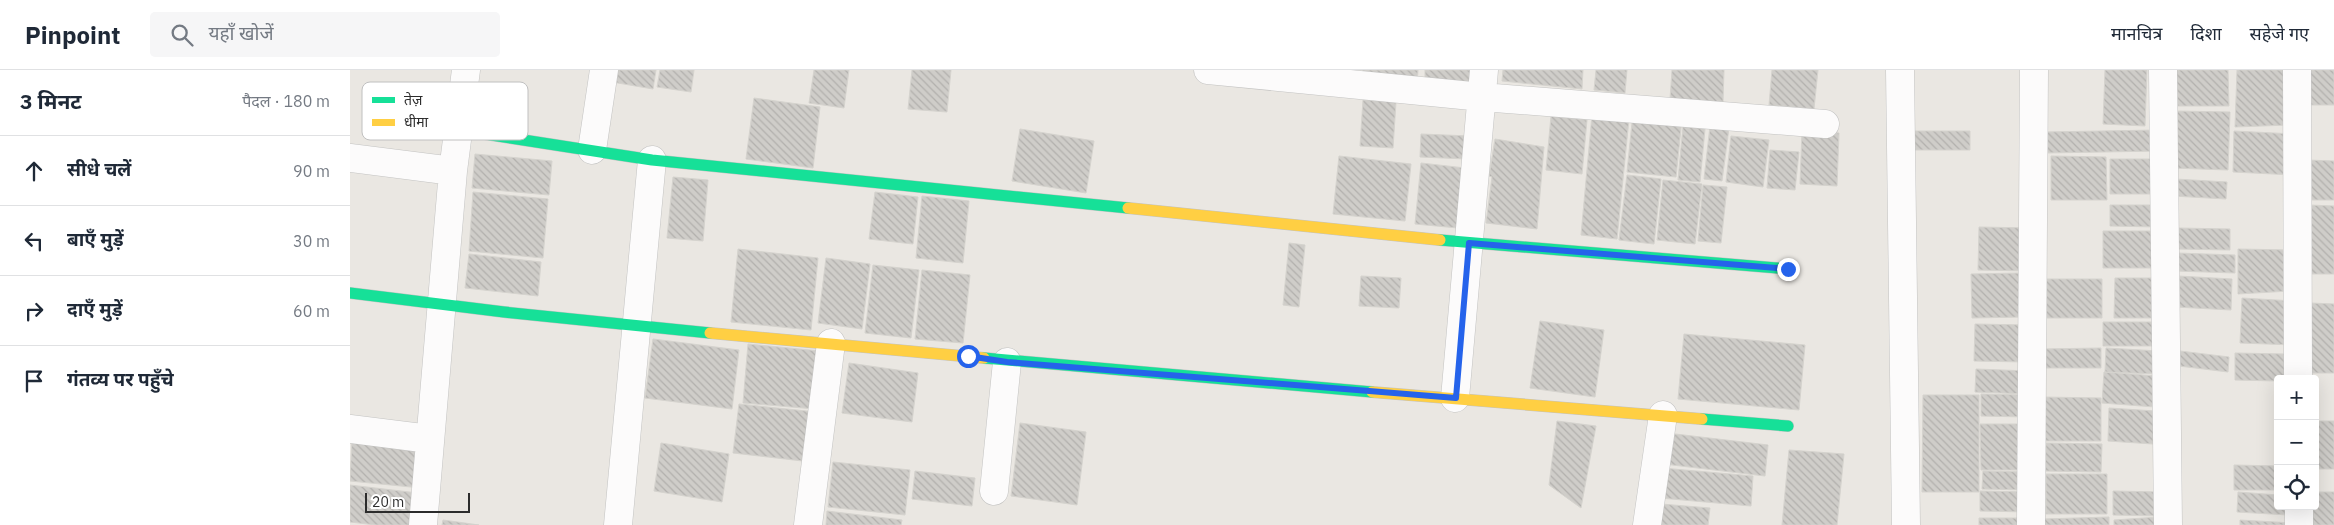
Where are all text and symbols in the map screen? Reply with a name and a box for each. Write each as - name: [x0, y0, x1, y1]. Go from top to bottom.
- search box: [150, 12, 500, 57]
- text: Pinpoint: [25, 19, 120, 51]
- icon: search: [168, 21, 196, 49]
- text: यहाँ खोजें: [208, 21, 273, 45]
- text: मानचित्र: [2111, 22, 2162, 45]
- text: दिशा: [2190, 22, 2222, 45]
- text: सहेजे गए: [2250, 22, 2309, 45]
- legend: [362, 82, 528, 140]
- text: 3 मिनट: [20, 87, 82, 115]
- text: पैदल · 180 m: [242, 91, 330, 111]
- text: तेज़: [404, 91, 423, 109]
- text: धीमा: [404, 113, 429, 131]
- icon: ahead: [20, 157, 48, 185]
- text: सीधे चलें: [67, 157, 131, 181]
- text: 90 m: [293, 161, 330, 181]
- icon: left: [20, 227, 48, 255]
- text: बाएँ मुड़ें: [67, 227, 124, 251]
- text: 30 m: [293, 231, 330, 251]
- route end: [1777, 258, 1800, 281]
- icon: right: [20, 297, 48, 325]
- text: दाएँ मुड़ें: [67, 297, 123, 321]
- text: 60 m: [293, 301, 330, 321]
- route start: [957, 345, 980, 368]
- icon: arrive: [20, 367, 48, 395]
- text: गंतव्य पर पहुँचे: [67, 367, 174, 391]
- map controls: [2274, 375, 2319, 510]
- button: +: [2274, 375, 2319, 420]
- button: −: [2274, 420, 2319, 465]
- button: locate: [2274, 465, 2319, 510]
- scale bar: [365, 490, 470, 513]
- text: 20 m: [372, 493, 404, 511]

